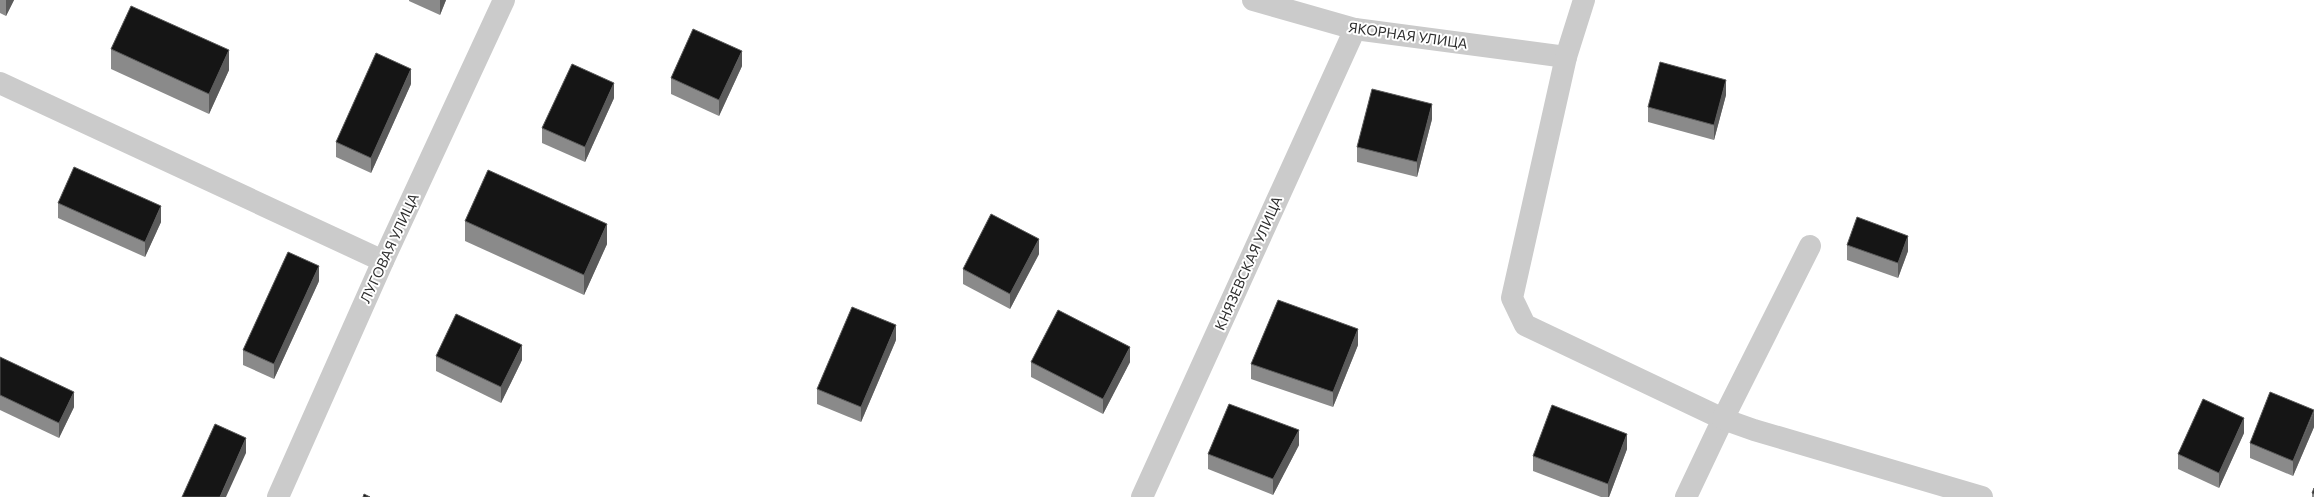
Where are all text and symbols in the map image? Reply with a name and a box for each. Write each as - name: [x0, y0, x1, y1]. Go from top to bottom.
- street label: ЯКОРНАЯ УЛИЦА: [1347, 18, 1469, 52]
- street label: ЛУГОВАЯ УЛИЦА: [356, 190, 422, 306]
- street label: КНЯЗЕВСКАЯ УЛИЦА: [1211, 193, 1285, 333]

